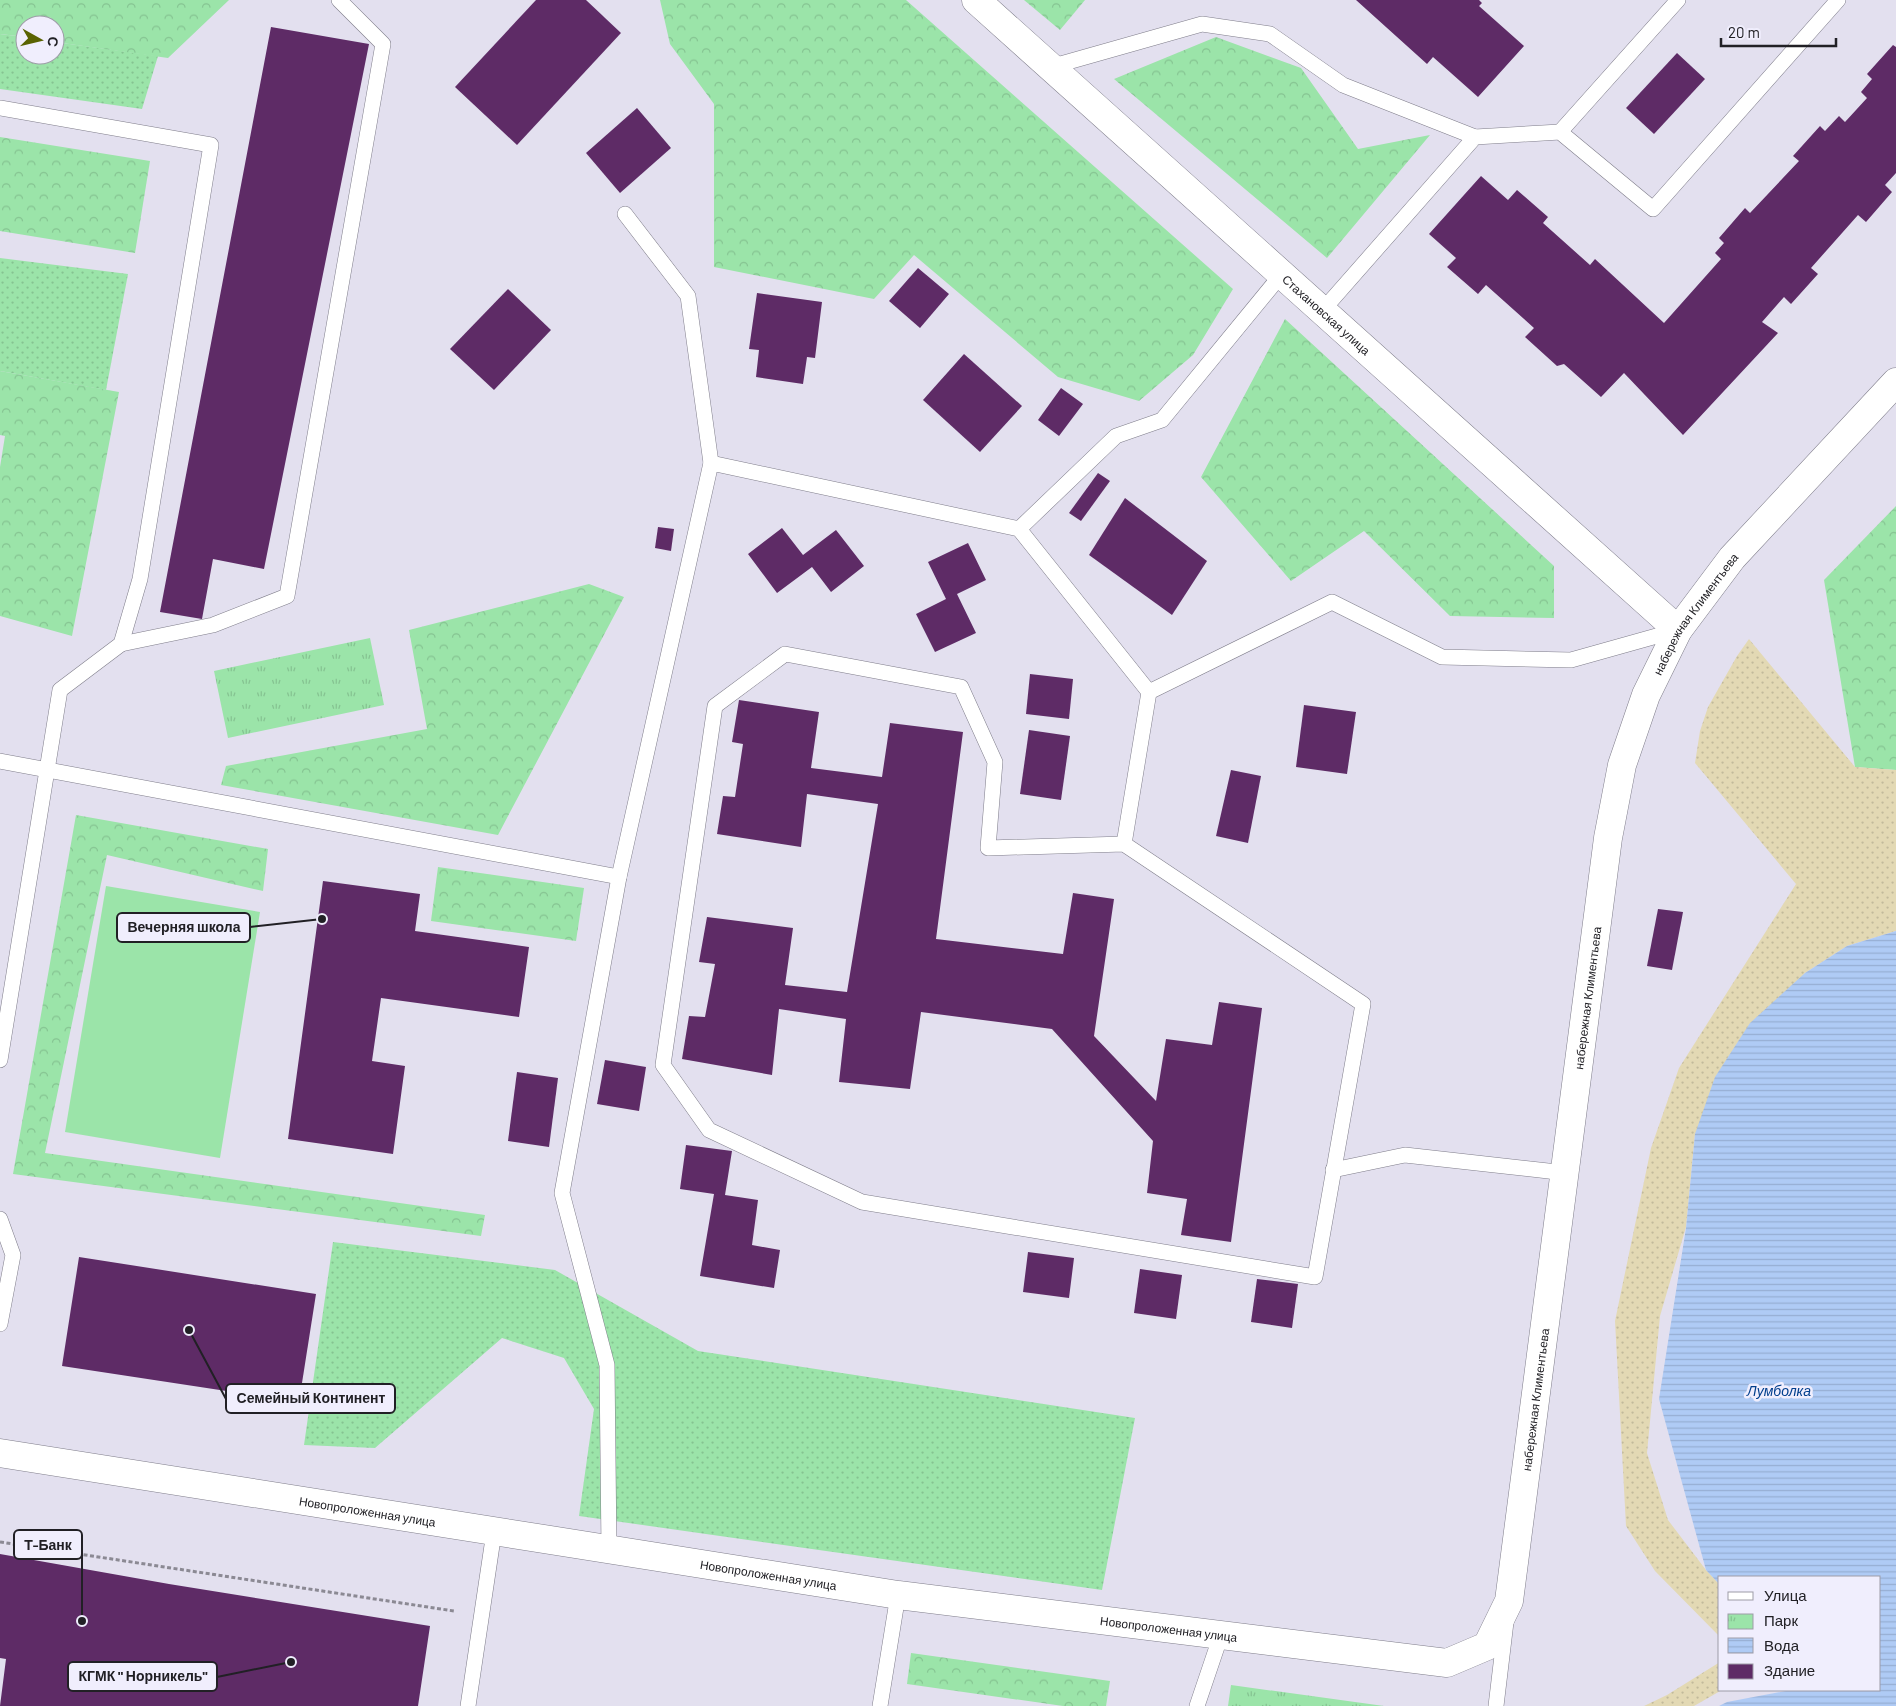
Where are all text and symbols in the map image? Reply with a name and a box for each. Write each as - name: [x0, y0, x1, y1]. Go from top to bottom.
- north arrow: [15, 15, 65, 65]
- scale bar: [1721, 15, 1836, 47]
- text: 20 m: [1728, 23, 1760, 41]
- text: С: [44, 36, 62, 48]
- street label: Стахановская улица: [1280, 272, 1374, 358]
- street label: набережная Климентьева: [1650, 549, 1741, 677]
- callout: Вечерняя школа: [117, 913, 250, 942]
- text: Вечерняя школа: [128, 918, 241, 935]
- street label: набережная Климентьева: [1571, 925, 1603, 1070]
- street label: набережная Климентьева: [1519, 1327, 1551, 1472]
- water label: Лумболка: [1746, 1382, 1811, 1399]
- callout: Семейный Континент: [226, 1384, 395, 1413]
- text: Семейный Континент: [237, 1389, 386, 1406]
- street label: Новопроложенная улица: [298, 1493, 437, 1529]
- callout: Т-Банк: [14, 1530, 82, 1559]
- text: Т-Банк: [24, 1536, 73, 1553]
- street label: Новопроложенная улица: [699, 1557, 838, 1592]
- legend: [1718, 1576, 1881, 1691]
- text: Улица: [1764, 1586, 1807, 1604]
- text: Парк: [1764, 1611, 1798, 1629]
- street label: Новопроложенная улица: [1099, 1613, 1239, 1644]
- text: Вода: [1764, 1636, 1800, 1654]
- text: Здание: [1764, 1661, 1815, 1679]
- callout: КГМК " Норникель": [68, 1662, 217, 1691]
- text: КГМК " Норникель": [79, 1667, 207, 1684]

